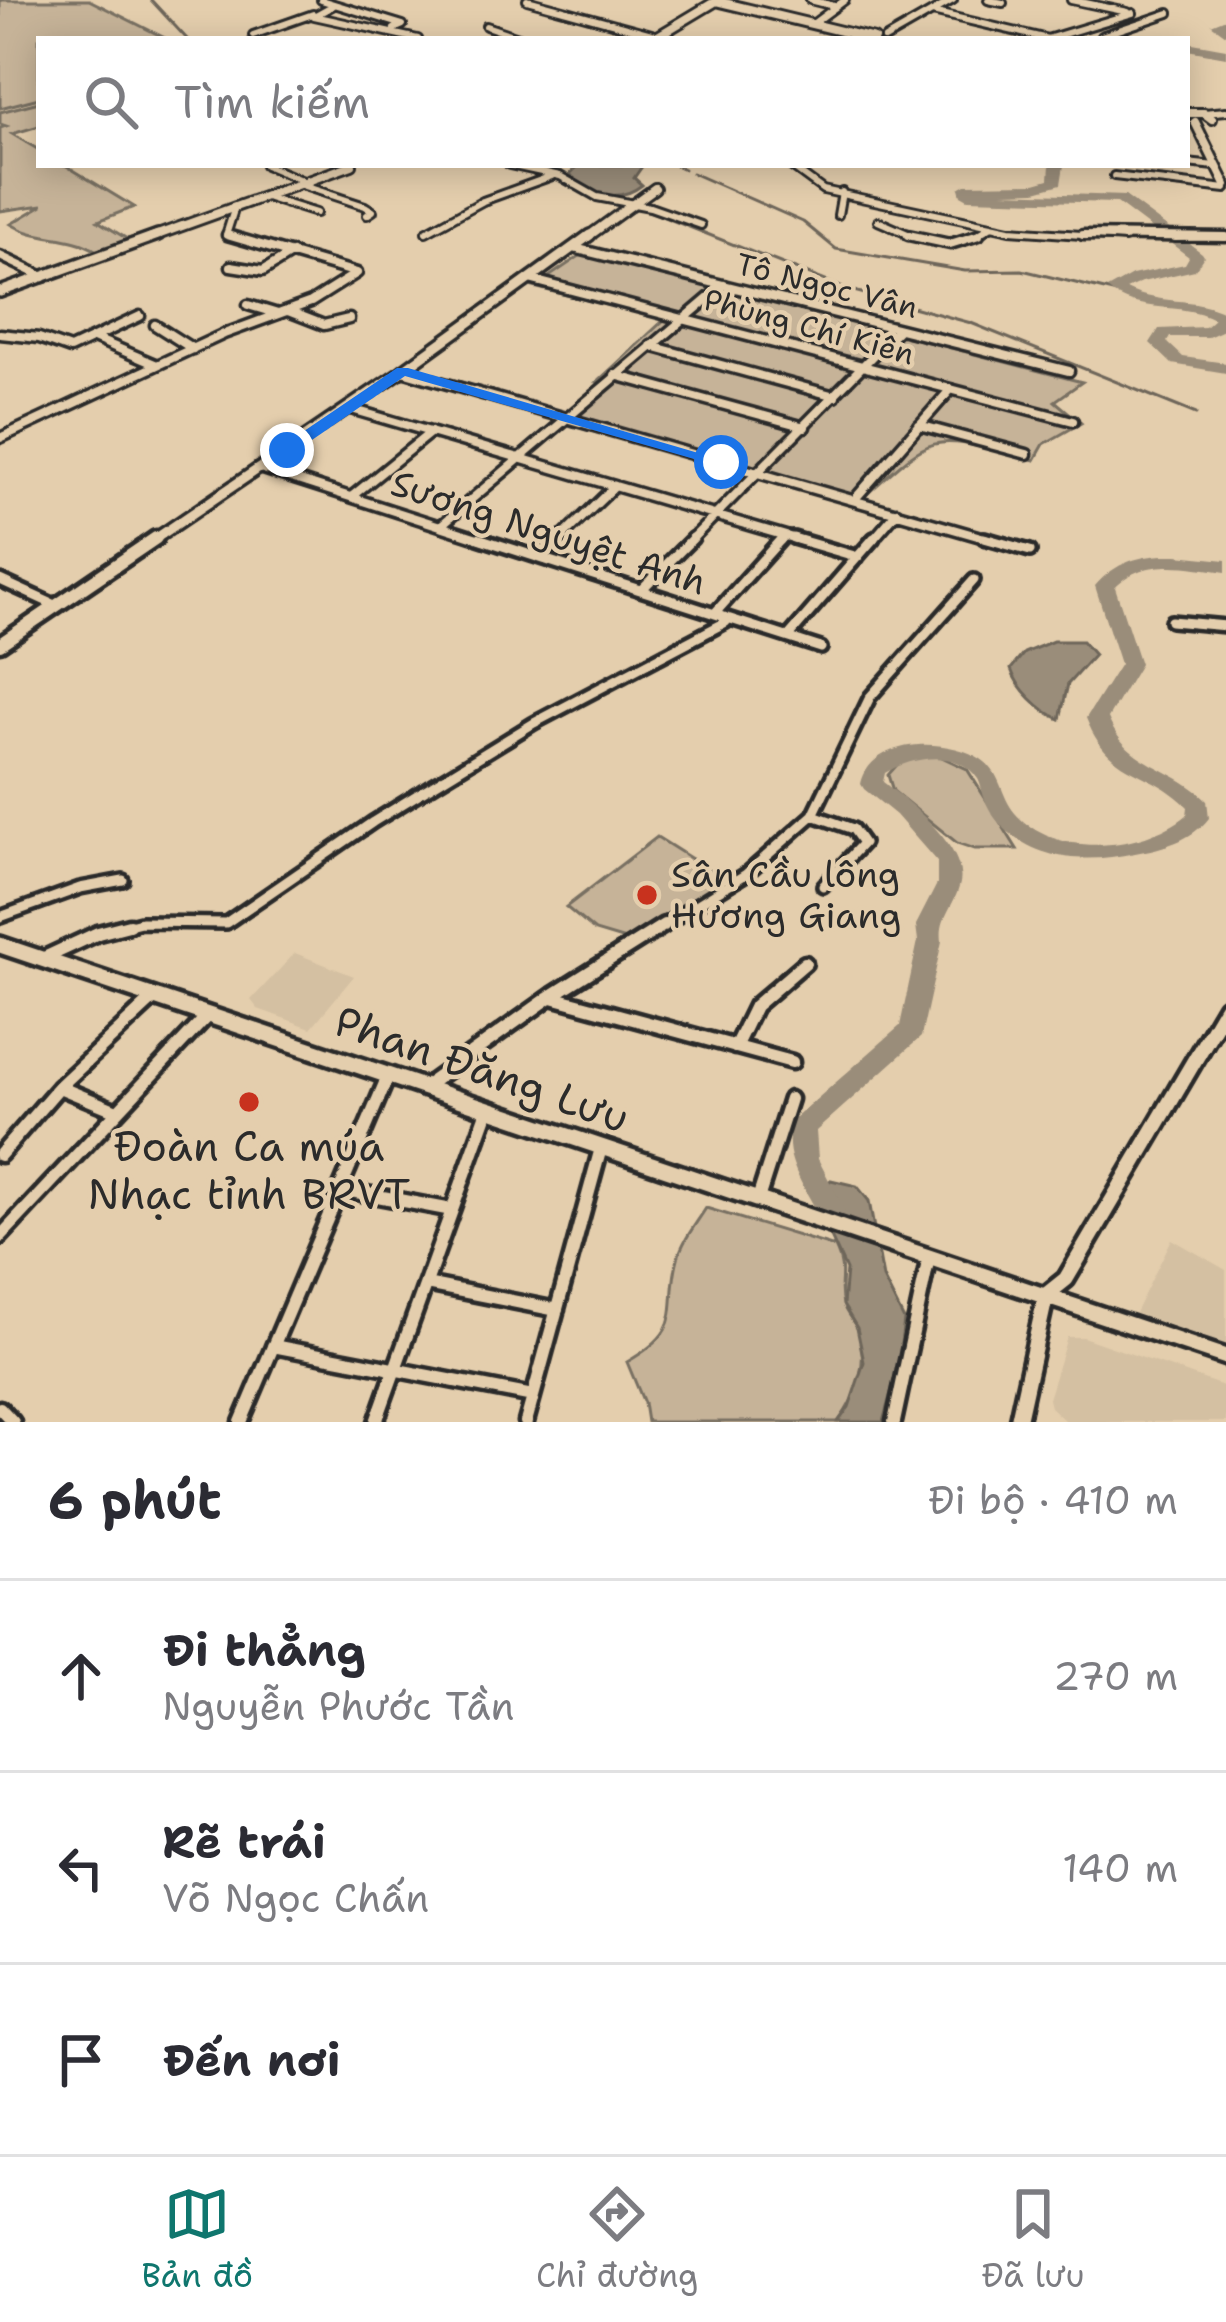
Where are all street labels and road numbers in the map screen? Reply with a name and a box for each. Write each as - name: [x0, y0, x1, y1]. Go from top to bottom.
- street label: Tô Ngọc Vân: [732, 243, 922, 328]
- street label: Phùng Chí Kiên: [699, 279, 919, 374]
- street label: Sương Nguyệt Anh: [385, 458, 713, 607]
- street label: Phan Đăng Lưu: [328, 992, 636, 1146]

